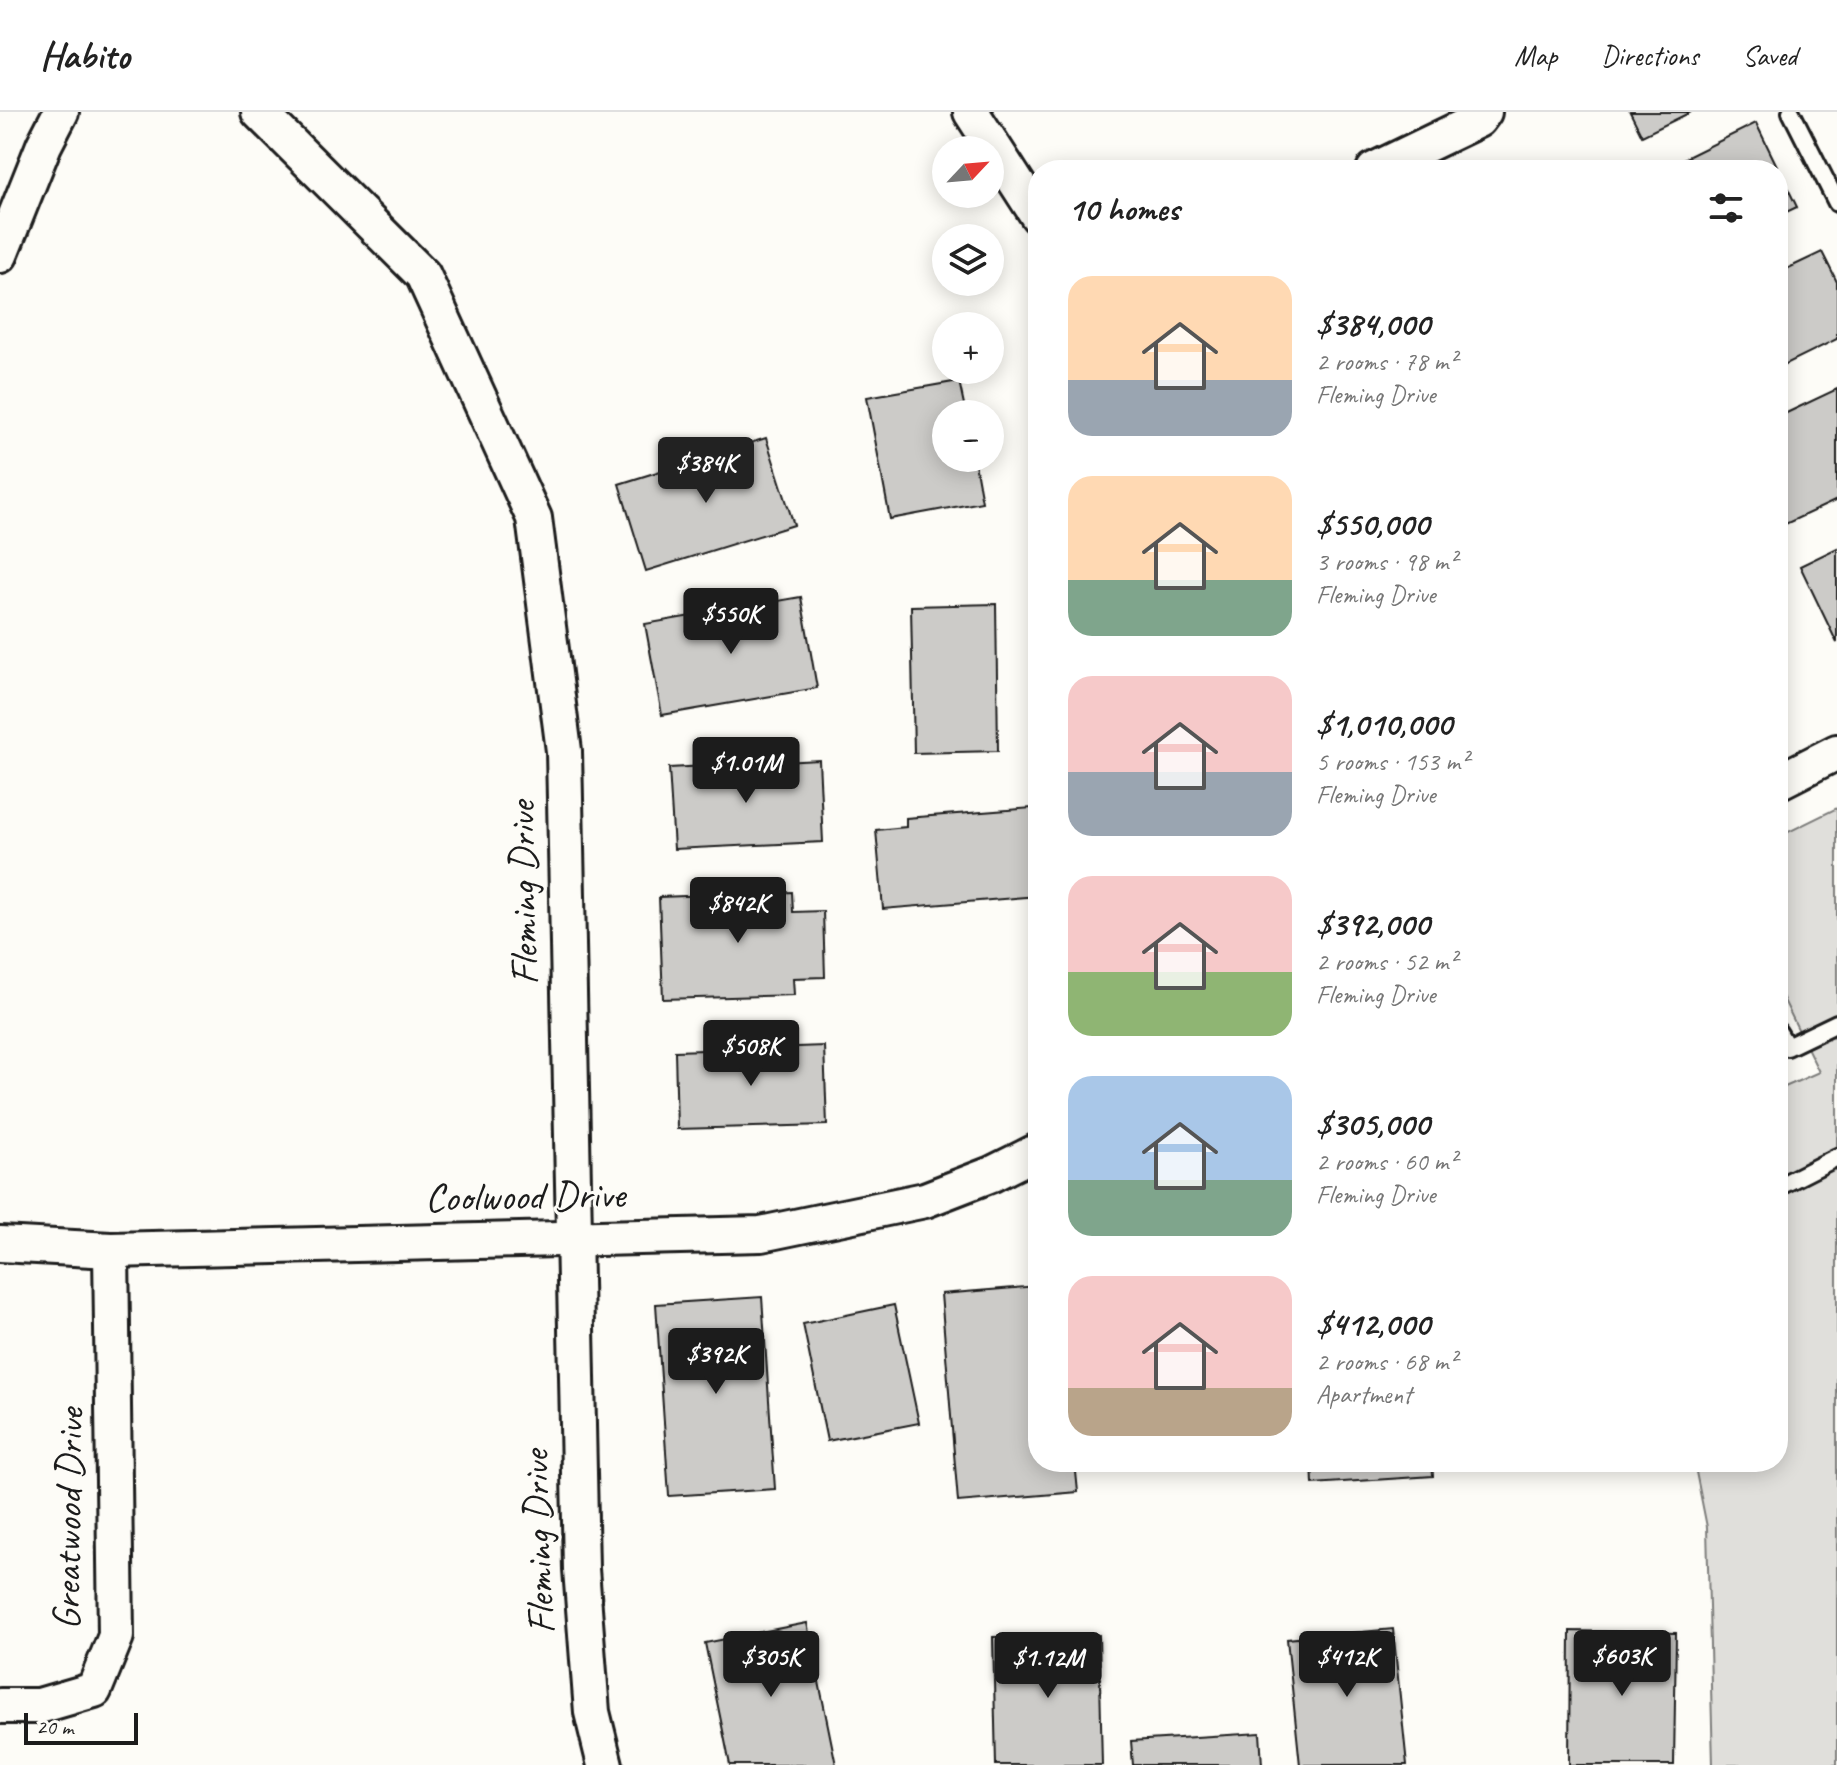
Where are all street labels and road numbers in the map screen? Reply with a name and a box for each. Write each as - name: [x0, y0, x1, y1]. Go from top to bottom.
- street label: Fleming Drive: [496, 798, 550, 985]
- street label: Coolwood Drive: [425, 1169, 628, 1223]
- street label: Greatwood Drive: [41, 1405, 95, 1630]
- street label: Fleming Drive: [510, 1446, 566, 1635]

